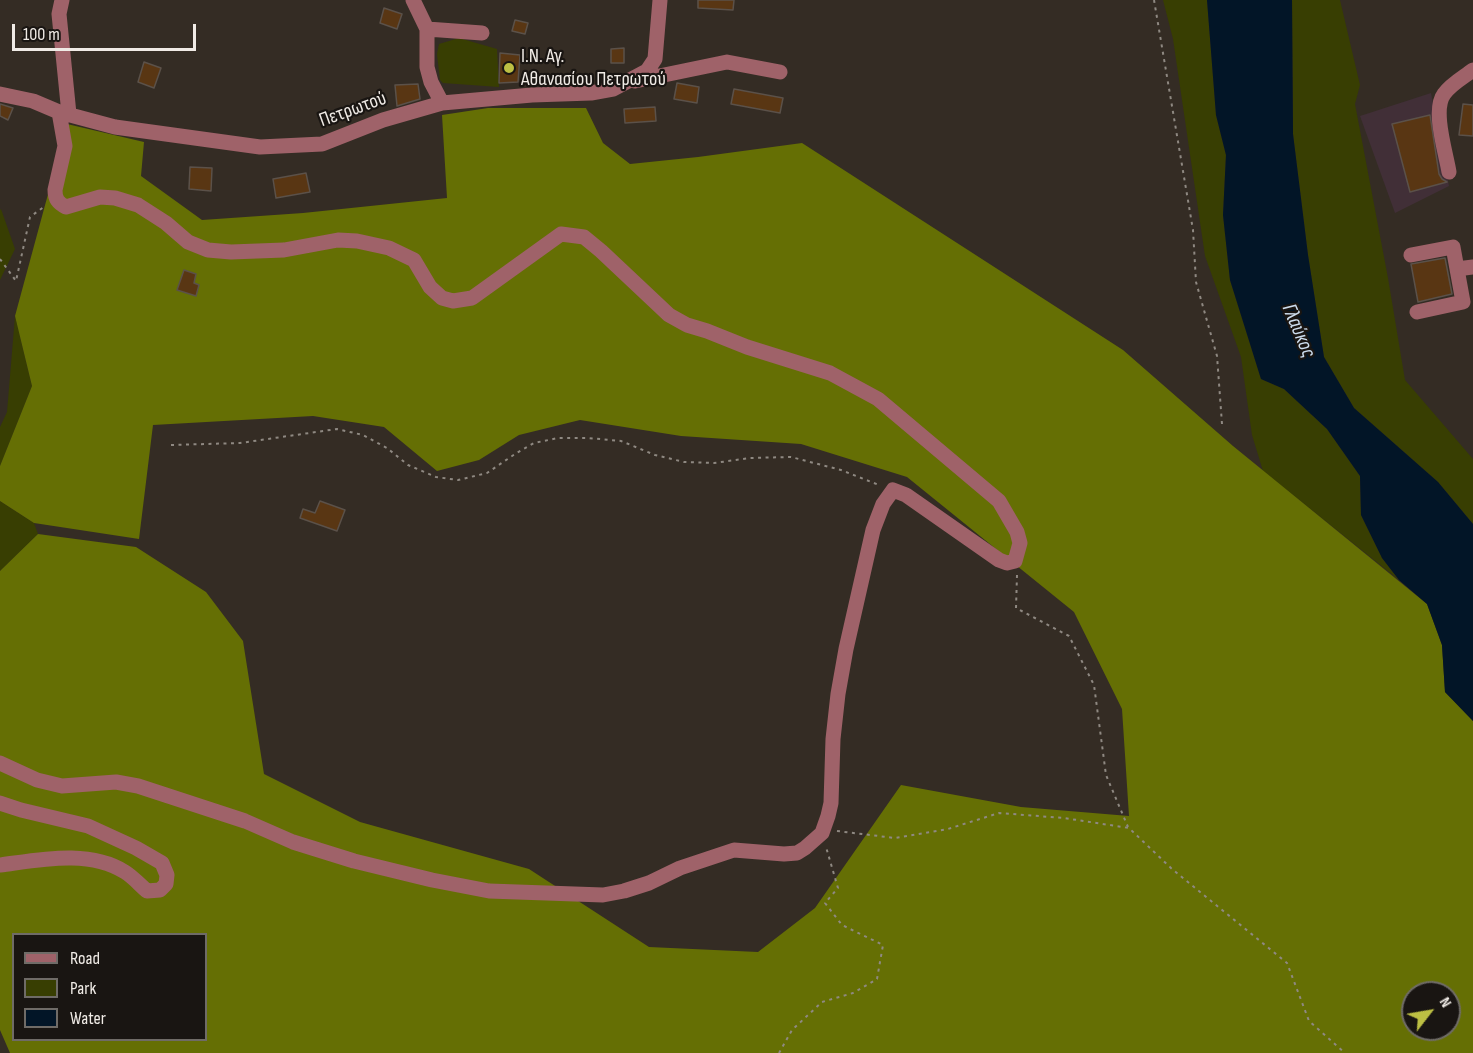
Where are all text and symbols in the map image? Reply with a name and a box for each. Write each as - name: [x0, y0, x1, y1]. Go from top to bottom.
- scale bar: [15, 12, 200, 50]
- text: 100 m: [23, 24, 60, 45]
- place label: Ι.Ν. Αγ. Αθανασίου Πετρωτού: [521, 45, 666, 92]
- marker: Ι.Ν. Αγ. Αθανασίου Πετρωτού: [502, 61, 516, 75]
- street label: Πετρωτού: [316, 87, 390, 133]
- water label: Γλαύκος: [1275, 300, 1321, 362]
- legend: [12, 933, 207, 1041]
- text: Road: [70, 948, 100, 969]
- text: Park: [70, 978, 96, 999]
- north arrow: [1401, 981, 1461, 1041]
- text: N: [1435, 994, 1455, 1011]
- text: Water: [70, 1008, 106, 1029]

